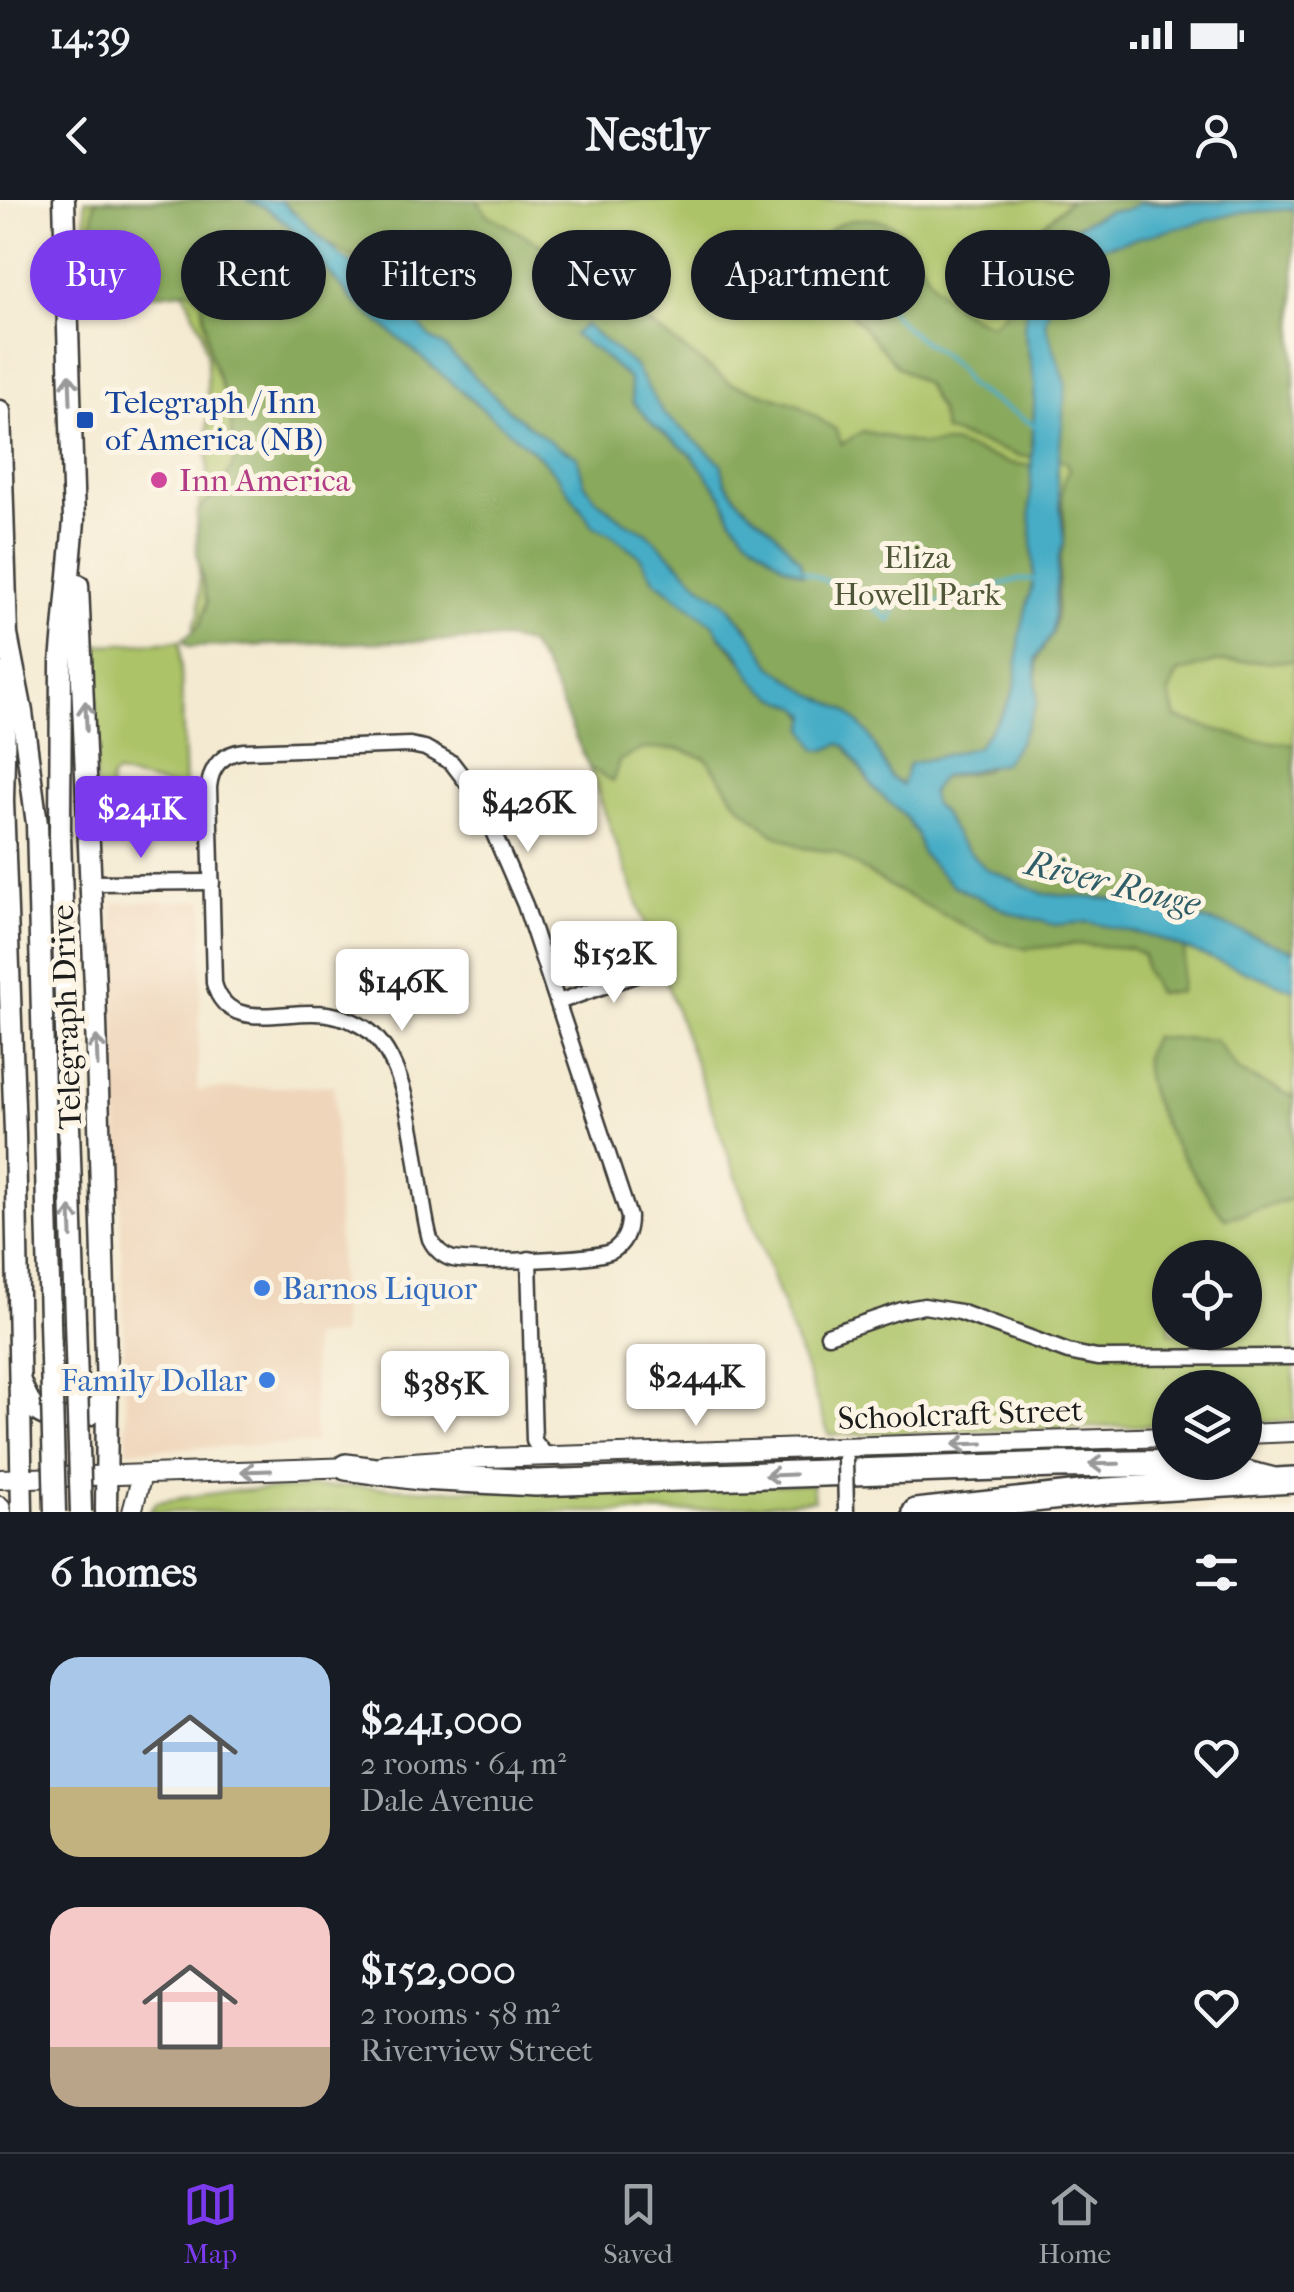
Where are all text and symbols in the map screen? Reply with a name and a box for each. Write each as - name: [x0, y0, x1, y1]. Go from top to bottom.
- text: 14:39: [50, 13, 131, 58]
- icon: back: [50, 108, 105, 163]
- icon: person: [1189, 108, 1244, 163]
- text: Nestly: [585, 109, 709, 162]
- chip: Buy: [30, 230, 161, 320]
- chip: Rent: [181, 230, 326, 320]
- chip: Filters: [346, 230, 512, 320]
- chip: New: [532, 230, 671, 320]
- chip: Apartment: [691, 230, 925, 320]
- chip: House: [945, 230, 1110, 320]
- one-way arrow: [61, 374, 80, 406]
- place label: Telegraph / Inn of America (NB): [105, 384, 323, 458]
- marker: Telegraph / Inn of America (NB): [74, 409, 96, 431]
- place label: Inn America: [179, 462, 352, 499]
- marker: Inn America: [148, 469, 170, 491]
- park label: Eliza Howell Park: [833, 539, 1001, 613]
- one-way arrow: [76, 701, 95, 733]
- pin: $426K: [458, 770, 598, 855]
- pin: $241K: [71, 776, 211, 861]
- text: $426K: [481, 784, 575, 821]
- text: $241K: [97, 790, 185, 827]
- water label: River Rouge: [1020, 842, 1205, 925]
- street label: Telegraph Drive: [44, 904, 89, 1130]
- pin: $152K: [544, 921, 684, 1006]
- text: $152K: [573, 935, 655, 972]
- pin: $146K: [332, 949, 472, 1034]
- text: $146K: [358, 963, 446, 1000]
- one-way arrow: [88, 1036, 107, 1068]
- one-way arrow: [61, 1207, 80, 1239]
- map controls: [1152, 1240, 1262, 1480]
- button: locate: [1152, 1240, 1262, 1350]
- place label: Barnos Liquor: [282, 1270, 478, 1307]
- marker: Barnos Liquor: [251, 1277, 273, 1299]
- pin: $244K: [626, 1344, 766, 1429]
- pin: $385K: [375, 1351, 515, 1436]
- text: $244K: [648, 1358, 744, 1395]
- place label: Family Dollar: [61, 1362, 247, 1399]
- text: $385K: [403, 1365, 487, 1402]
- marker: Family Dollar: [256, 1369, 278, 1391]
- button: layers: [1152, 1370, 1262, 1480]
- street label: Schoolcraft Street: [837, 1392, 1084, 1437]
- one-way arrow: [952, 1435, 984, 1454]
- one-way arrow: [1089, 1454, 1122, 1474]
- one-way arrow: [240, 1462, 272, 1481]
- one-way arrow: [764, 1466, 796, 1485]
- icon: filters: [1189, 1545, 1244, 1600]
- text: 6 homes: [50, 1548, 197, 1597]
- text: $241,000: [360, 1696, 523, 1745]
- icon: home: [130, 1697, 250, 1817]
- icon: heart: [1189, 1730, 1244, 1785]
- text: 2 rooms · 64 m²: [360, 1745, 566, 1782]
- text: Dale Avenue: [360, 1782, 534, 1819]
- text: $152,000: [360, 1946, 516, 1995]
- icon: home: [130, 1947, 250, 2067]
- icon: heart: [1189, 1980, 1244, 2035]
- text: 2 rooms · 58 m²: [360, 1995, 560, 2032]
- text: Riverview Street: [360, 2032, 593, 2069]
- tab: Map: [183, 2177, 238, 2270]
- tab: Saved: [603, 2177, 673, 2270]
- tab: Home: [1038, 2177, 1111, 2270]

